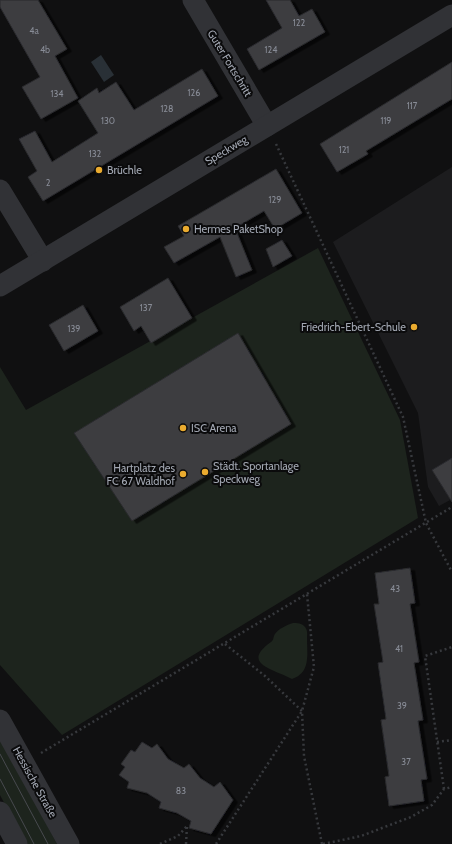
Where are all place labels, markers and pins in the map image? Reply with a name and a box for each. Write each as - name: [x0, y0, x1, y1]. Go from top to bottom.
- place label: Brüchle: [107, 163, 142, 177]
- marker: Brüchle: [94, 165, 104, 175]
- place label: Hermes PaketShop: [194, 222, 283, 236]
- marker: Hermes PaketShop: [181, 224, 191, 234]
- place label: Friedrich-Ebert-Schule: [301, 320, 406, 334]
- marker: Friedrich-Ebert-Schule: [409, 322, 419, 332]
- place label: ISC Arena: [191, 421, 237, 435]
- marker: ISC Arena: [178, 423, 188, 433]
- place label: Städt. Sportanlage Speckweg: [213, 459, 299, 486]
- place label: Hartplatz des FC 67 Waldhof: [106, 461, 175, 488]
- marker: Städt. Sportanlage Speckweg: [200, 467, 210, 477]
- marker: Hartplatz des FC 67 Waldhof: [178, 469, 188, 479]

